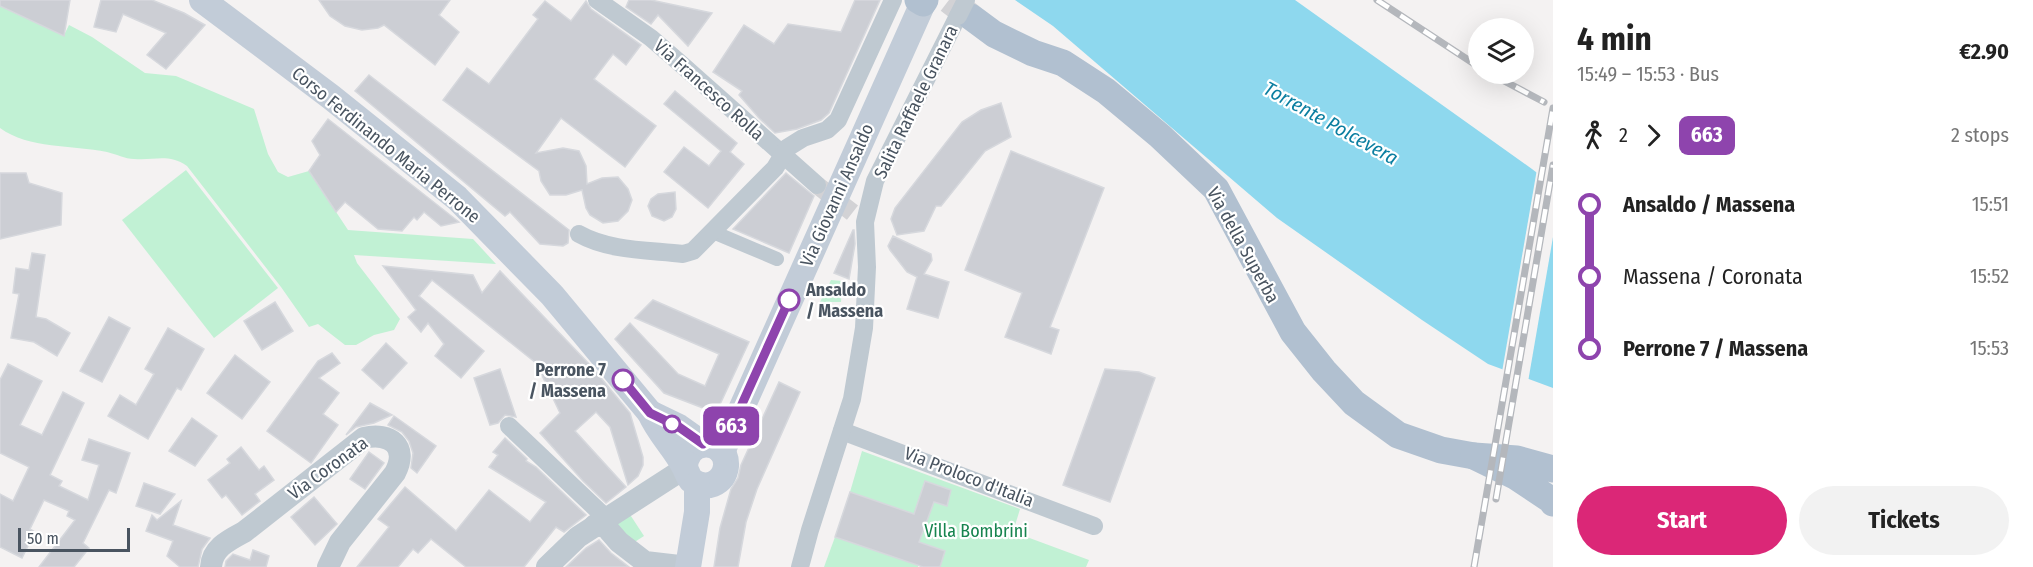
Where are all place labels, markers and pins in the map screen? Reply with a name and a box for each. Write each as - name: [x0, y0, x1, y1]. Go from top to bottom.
- place label: Ansaldo / Massena: [805, 279, 883, 322]
- marker: Ansaldo / Massena: [778, 289, 800, 311]
- place label: Perrone 7 / Massena: [529, 359, 606, 402]
- marker: Perrone 7 / Massena: [612, 369, 634, 391]
- unlabelled marker: [663, 415, 681, 433]

